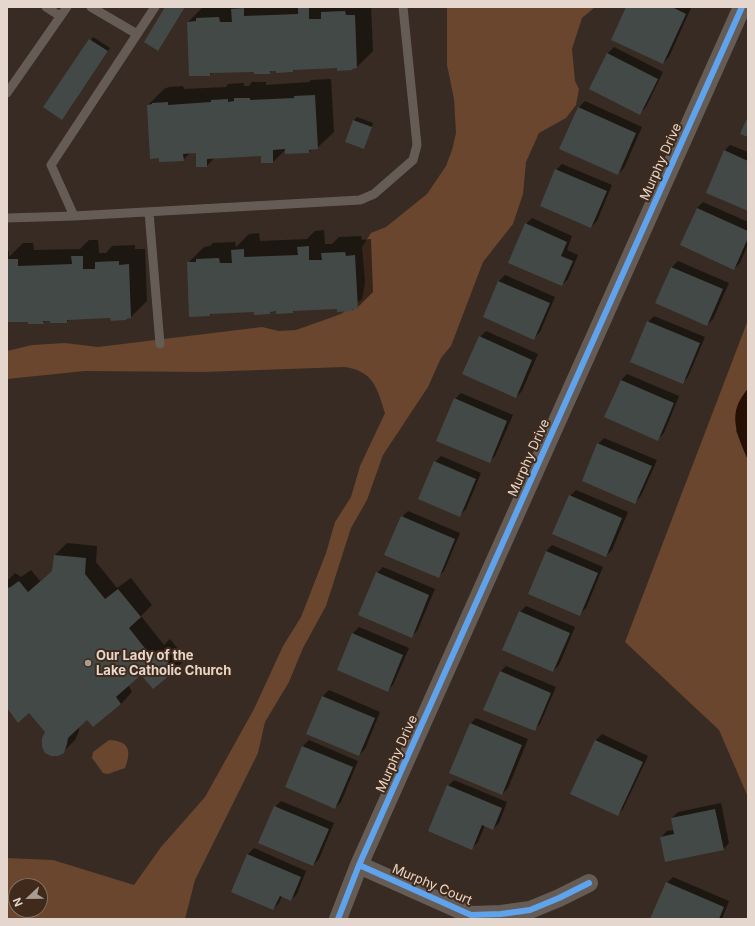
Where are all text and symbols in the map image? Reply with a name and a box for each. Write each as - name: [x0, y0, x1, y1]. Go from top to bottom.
- street label: Murphy Drive: [637, 121, 685, 203]
- street label: Murphy Drive: [505, 417, 553, 499]
- place label: Our Lady of the Lake Catholic Church: [96, 648, 231, 679]
- marker: Our Lady of the Lake Catholic Church: [83, 658, 93, 668]
- street label: Murphy Drive: [373, 713, 421, 795]
- street label: Murphy Court: [390, 861, 474, 909]
- north arrow: [8, 878, 48, 918]
- text: N: [10, 896, 26, 909]

